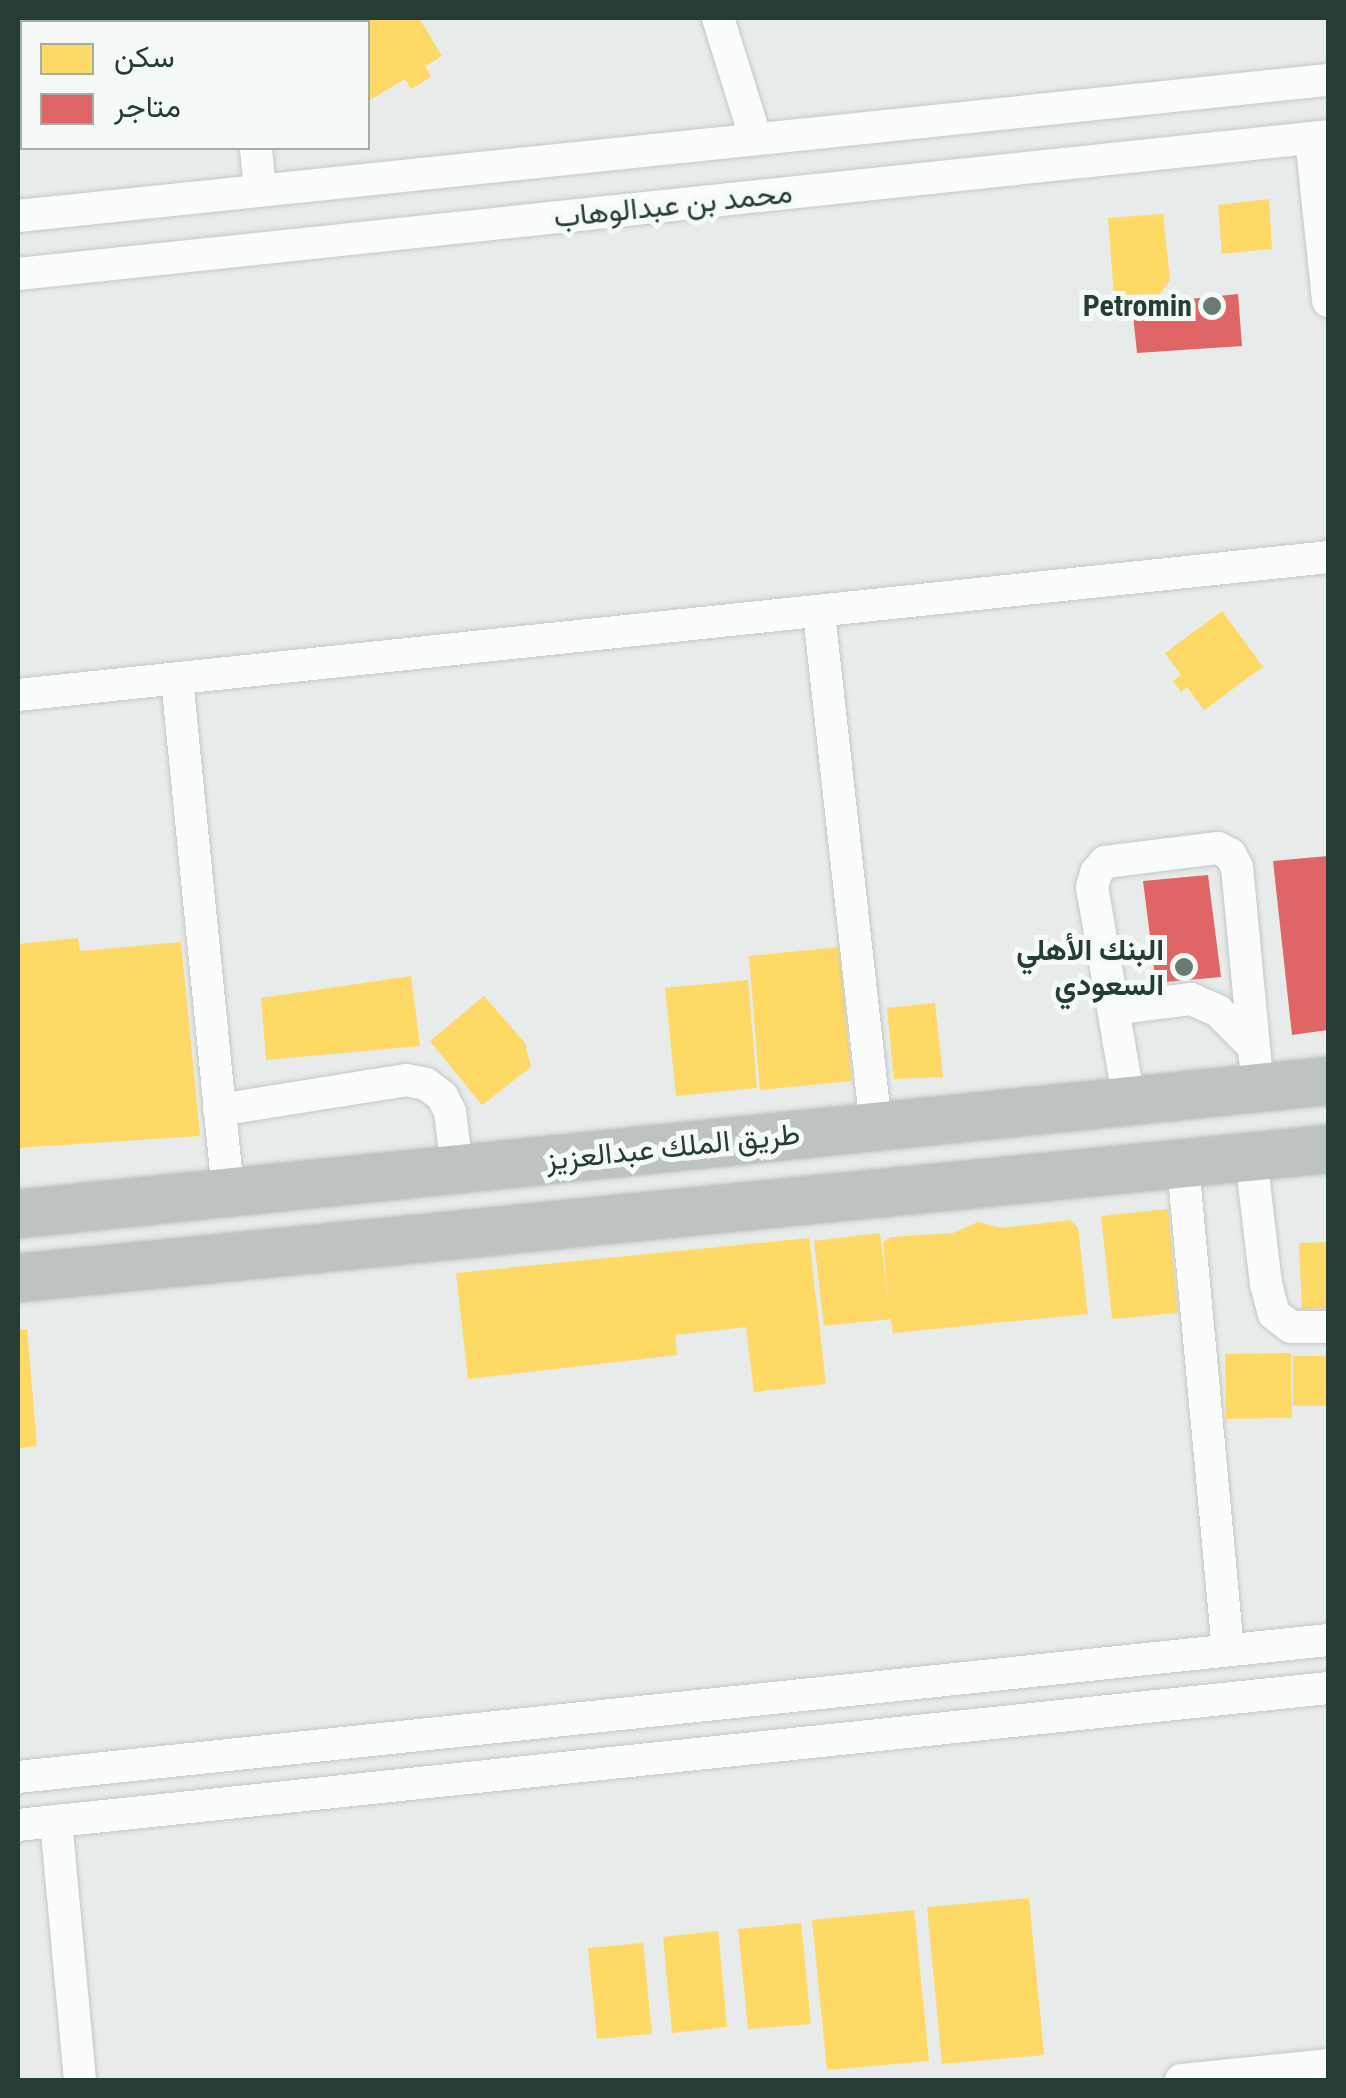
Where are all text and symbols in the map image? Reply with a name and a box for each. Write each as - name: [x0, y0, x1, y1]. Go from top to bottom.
- legend: [20, 20, 370, 150]
- text: سكن: [114, 39, 175, 74]
- text: متاجر: [114, 89, 181, 124]
- street label: محمد بن عبدالوهاب: [552, 175, 794, 235]
- place label: Petromin: [1083, 288, 1192, 324]
- marker: Petromin: [1201, 295, 1223, 317]
- place label: البنك الأهلي السعودي: [1016, 932, 1164, 1002]
- marker: البنك الأهلي السعودي: [1173, 956, 1195, 978]
- street label: طريق الملك عبدالعزيز: [544, 1116, 802, 1178]

